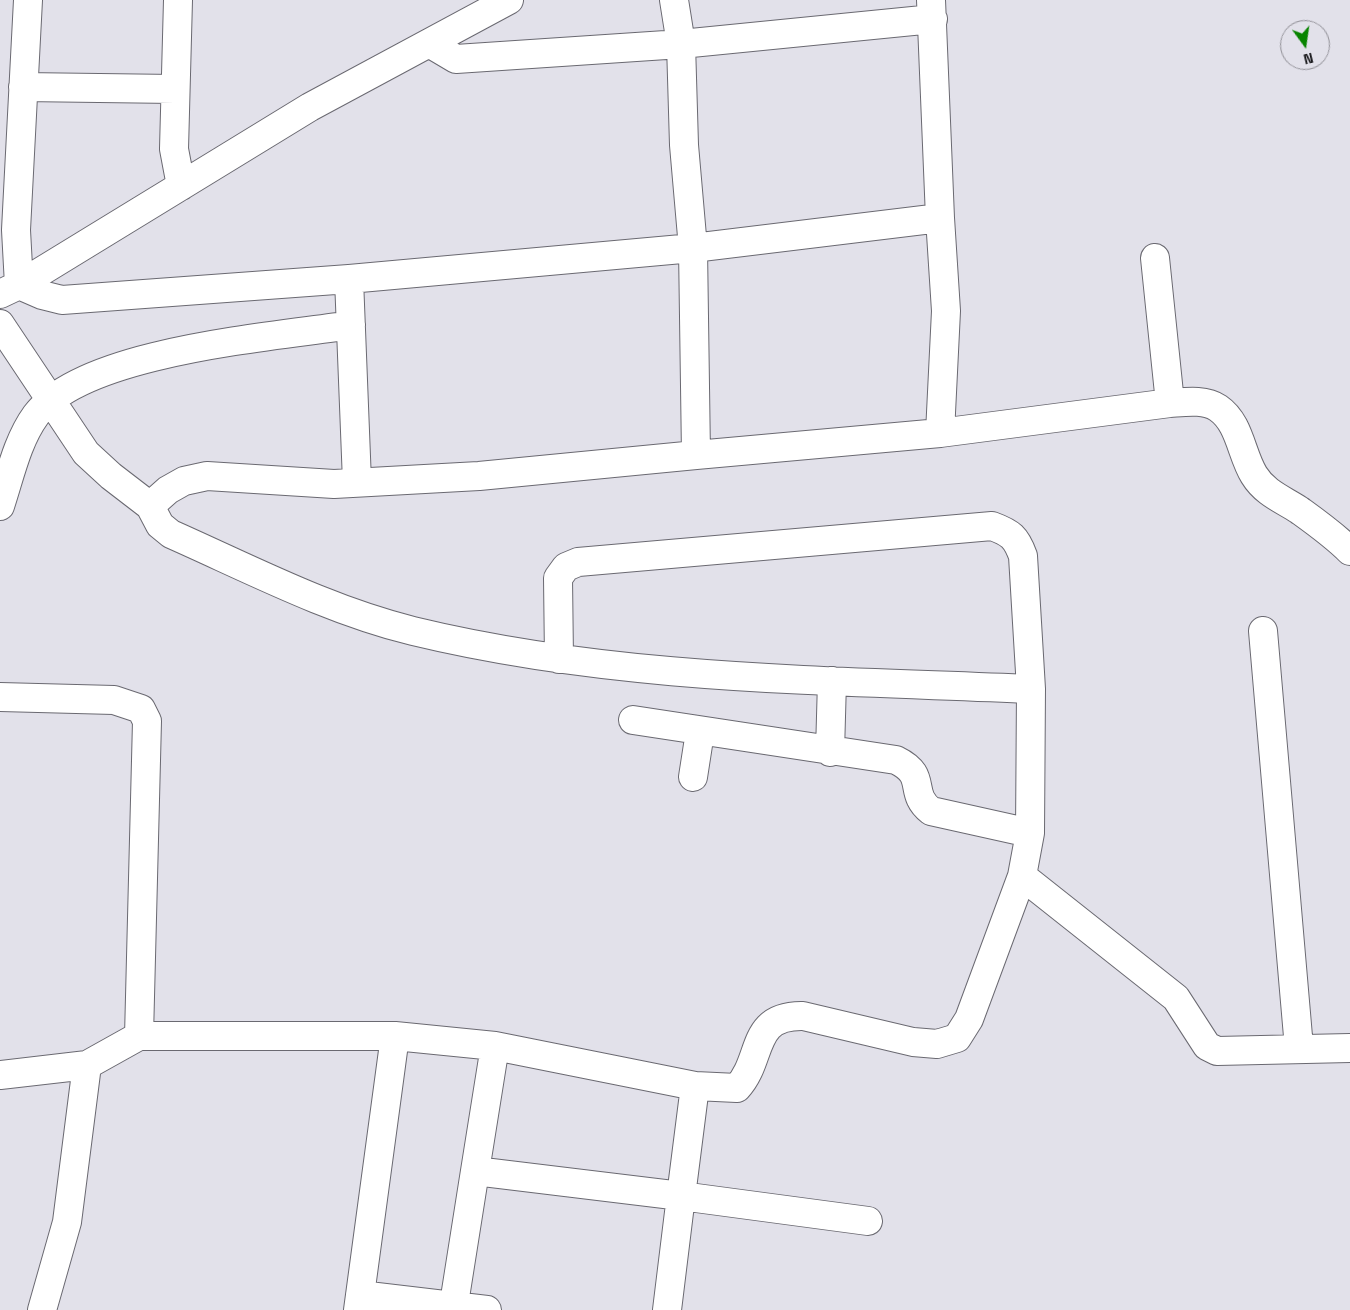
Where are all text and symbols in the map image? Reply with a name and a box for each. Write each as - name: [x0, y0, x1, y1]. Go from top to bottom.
- north arrow: [1280, 20, 1330, 70]
- text: N: [1302, 49, 1315, 68]

